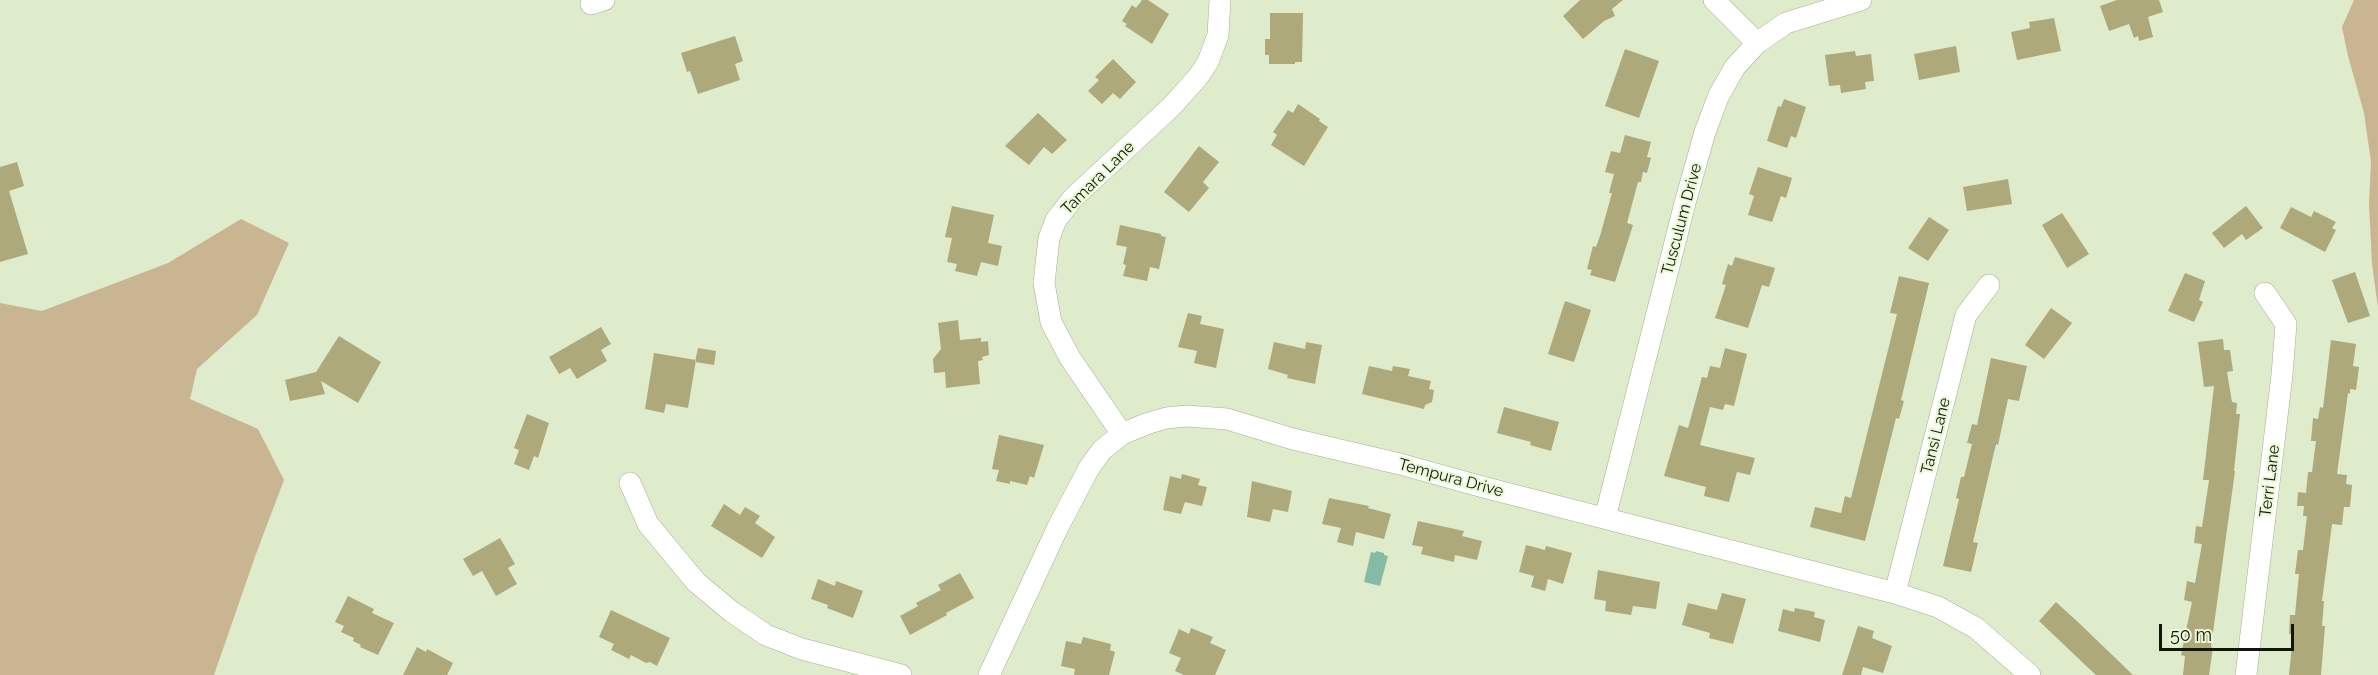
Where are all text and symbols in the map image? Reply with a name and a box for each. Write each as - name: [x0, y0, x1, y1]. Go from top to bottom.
- street label: Tamara Lane: [1057, 137, 1139, 219]
- street label: Tusculum Drive: [1658, 161, 1706, 277]
- street label: Tansi Lane: [1917, 396, 1955, 476]
- street label: Terri Lane: [2256, 444, 2284, 518]
- street label: Tempura Drive: [1396, 455, 1506, 501]
- scale bar: [2162, 612, 2297, 650]
- text: 50 m: [2170, 624, 2212, 645]

